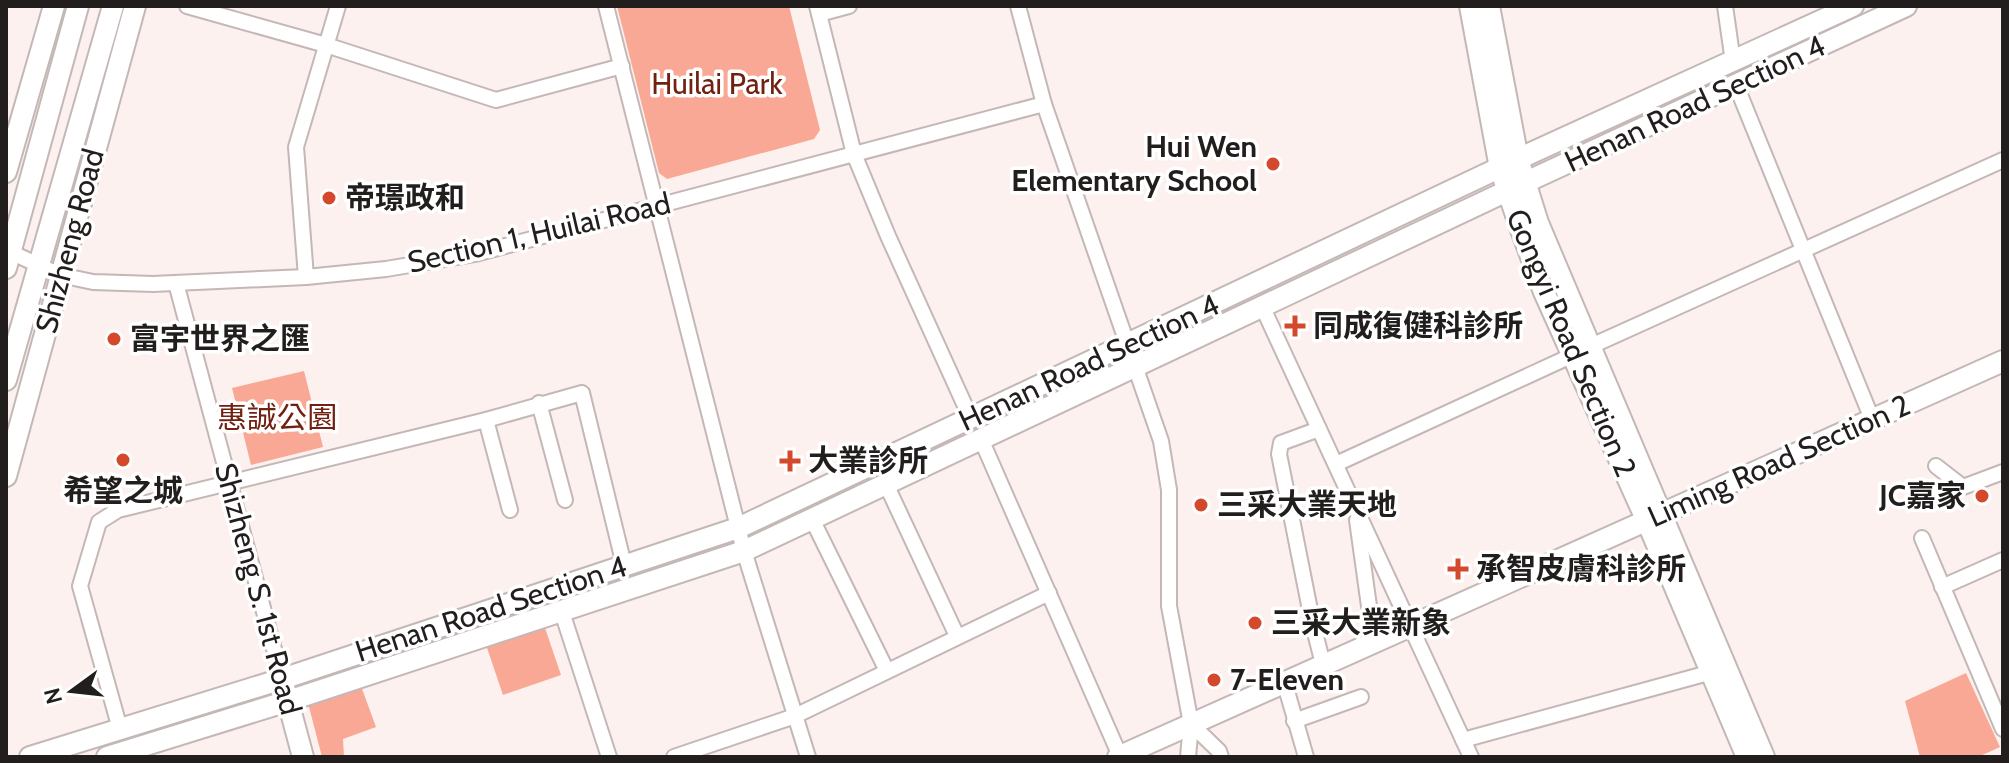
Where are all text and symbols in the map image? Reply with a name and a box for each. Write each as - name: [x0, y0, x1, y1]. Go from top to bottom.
- street label: Henan Road Section 4: [1559, 27, 1831, 180]
- park label: Huilai Park: [651, 65, 783, 102]
- place label: Hui Wen Elementary School: [1011, 128, 1257, 199]
- street label: Shizheng Road: [27, 145, 112, 337]
- marker: Hui Wen Elementary School: [1264, 155, 1282, 173]
- place label: 帝璟政和: [345, 179, 465, 216]
- street label: Section 1, Huilai Road: [404, 184, 674, 281]
- marker: 帝璟政和: [320, 189, 338, 207]
- street label: Gongyi Road Section 2: [1498, 203, 1645, 482]
- street label: Henan Road Section 4: [953, 286, 1225, 439]
- place label: 同成復健科診所: [1313, 307, 1523, 344]
- marker: 同成復健科診所: [1284, 315, 1306, 337]
- place label: 富宇世界之匯: [130, 320, 310, 357]
- marker: 富宇世界之匯: [105, 330, 123, 348]
- street label: Liming Road Section 2: [1642, 386, 1916, 535]
- park label: 惠誠公園: [217, 399, 337, 436]
- place label: 大業診所: [808, 442, 928, 479]
- marker: 大業診所: [779, 450, 801, 472]
- marker: 希望之城: [114, 451, 132, 469]
- street label: Shizheng S. 1st Road: [207, 459, 310, 719]
- place label: 希望之城: [63, 472, 183, 509]
- place label: JC嘉家: [1878, 477, 1966, 514]
- place label: 三采大業天地: [1217, 486, 1397, 523]
- marker: JC嘉家: [1973, 487, 1991, 505]
- marker: 三采大業天地: [1192, 496, 1210, 514]
- street label: Henan Road Section 4: [351, 547, 631, 670]
- place label: 承智皮膚科診所: [1476, 550, 1686, 587]
- marker: 承智皮膚科診所: [1447, 558, 1469, 580]
- place label: 三采大業新象: [1271, 604, 1451, 641]
- marker: 三采大業新象: [1246, 614, 1264, 632]
- north arrow: [32, 651, 112, 731]
- place label: 7-Eleven: [1230, 661, 1344, 698]
- marker: 7-Eleven: [1205, 671, 1223, 689]
- text: N: [38, 685, 68, 707]

